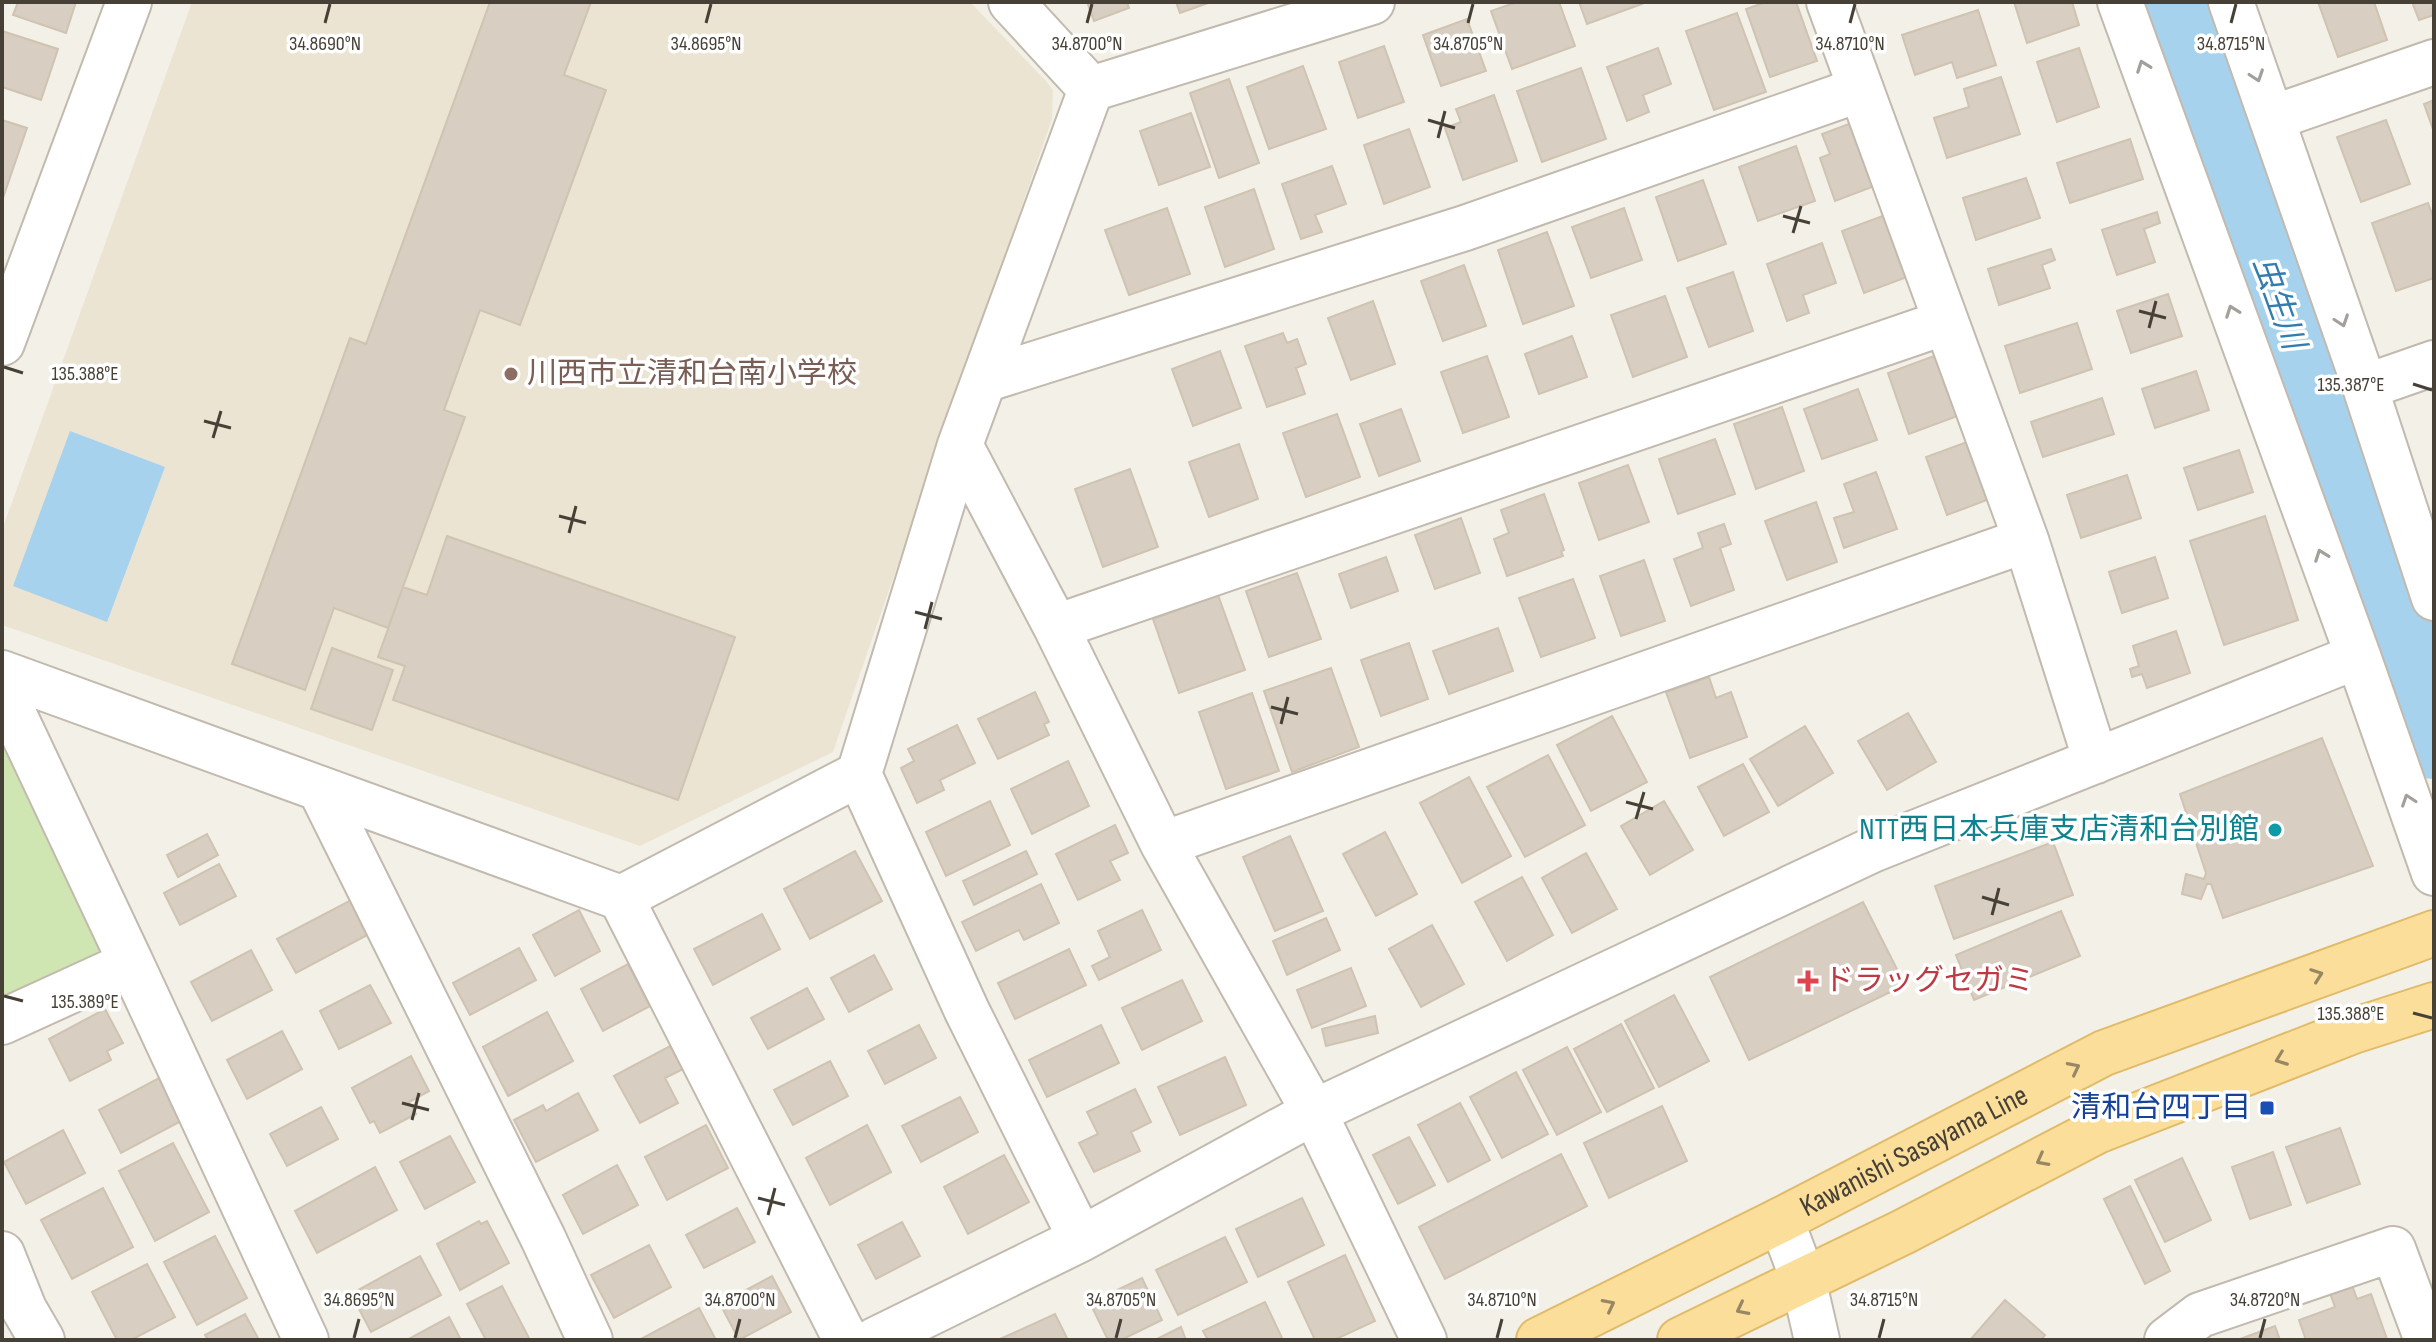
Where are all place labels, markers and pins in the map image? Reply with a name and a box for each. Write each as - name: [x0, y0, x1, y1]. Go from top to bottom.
- place label: 川西市立清和台南小学校: [527, 356, 857, 392]
- marker: 川西市立清和台南小学校: [502, 365, 520, 383]
- place label: NTT西日本兵庫支店清和台別館: [1859, 812, 2259, 848]
- marker: NTT西日本兵庫支店清和台別館: [2266, 821, 2284, 839]
- place label: ドラッグセガミ: [1824, 963, 2034, 999]
- marker: ドラッグセガミ: [1799, 972, 1817, 990]
- place label: 清和台四丁目: [2071, 1090, 2251, 1126]
- marker: 清和台四丁目: [2258, 1099, 2276, 1117]

